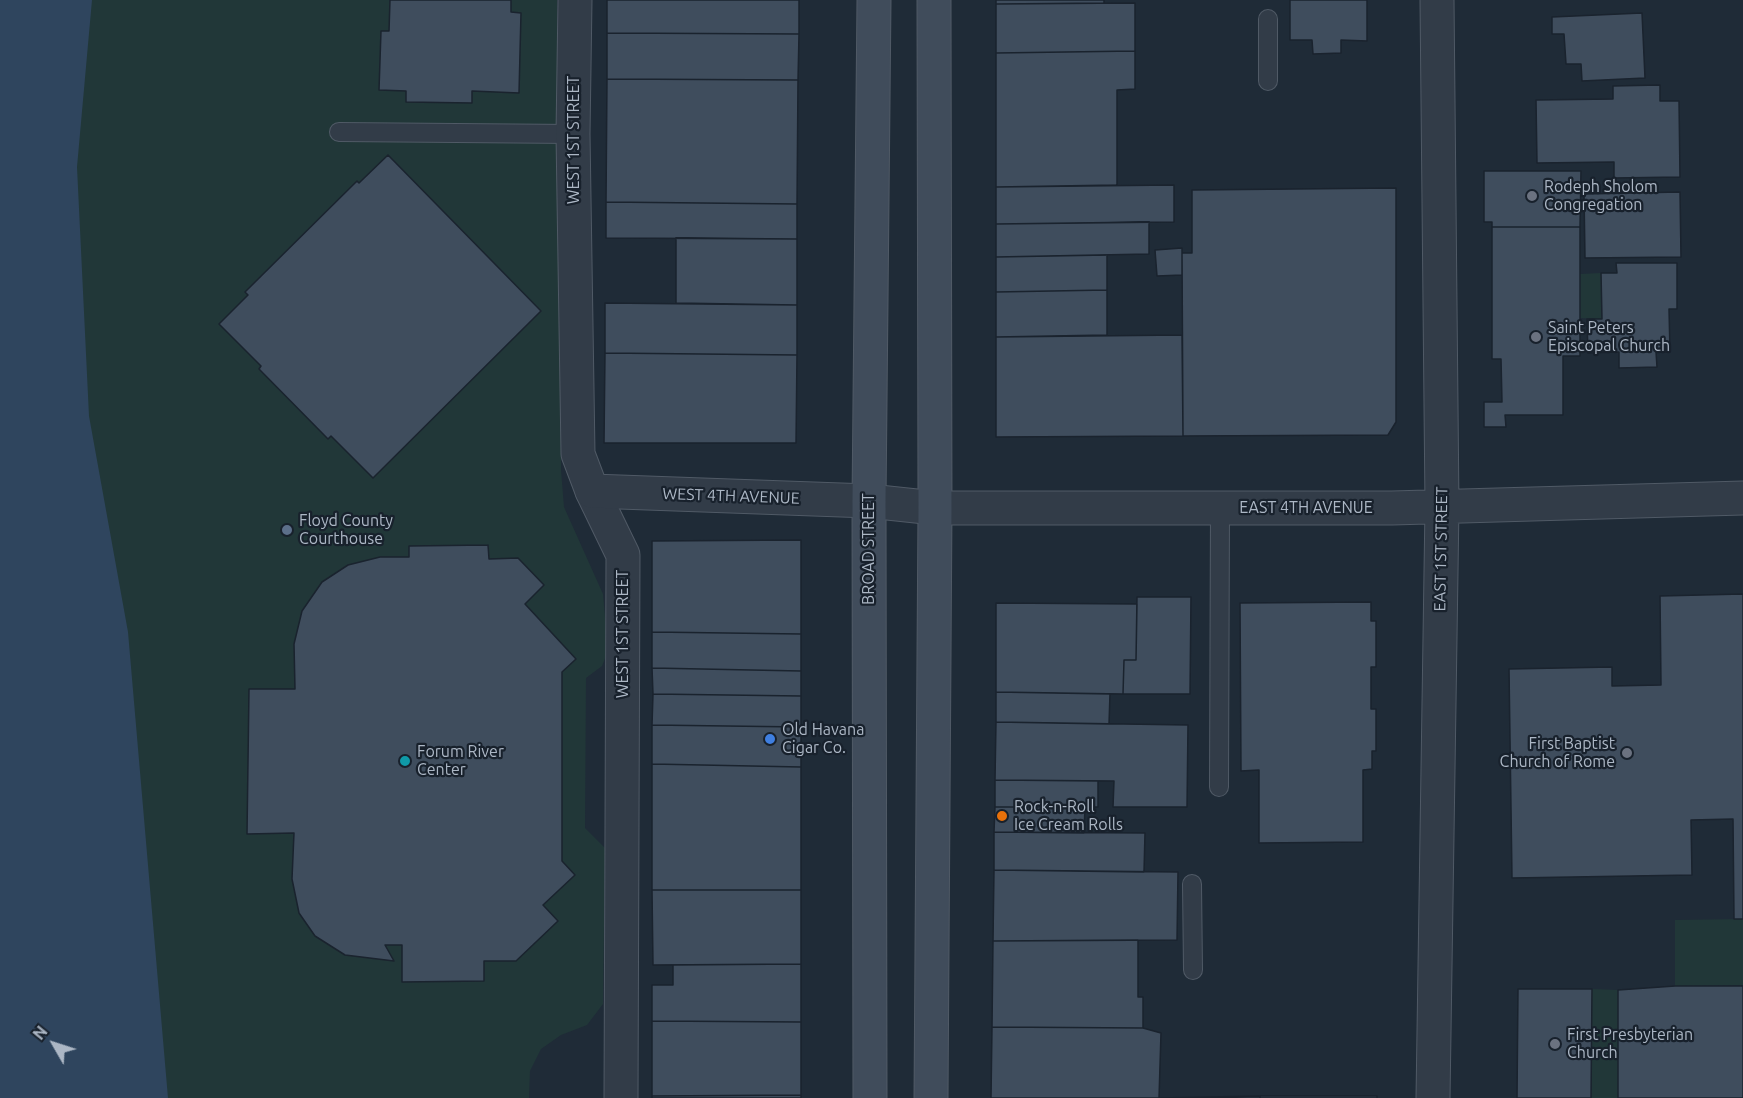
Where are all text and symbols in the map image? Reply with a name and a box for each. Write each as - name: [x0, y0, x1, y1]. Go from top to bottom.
- street label: WEST 1ST STREET: [564, 76, 584, 204]
- place label: Rodeph Sholom Congregation: [1544, 177, 1658, 215]
- marker: Rodeph Sholom Congregation: [1525, 189, 1539, 203]
- place label: Saint Peters Episcopal Church: [1548, 318, 1670, 356]
- marker: Saint Peters Episcopal Church: [1529, 330, 1543, 344]
- street label: WEST 4TH AVENUE: [662, 484, 800, 508]
- street label: EAST 1ST STREET: [1430, 486, 1452, 612]
- street label: BROAD STREET: [859, 493, 879, 605]
- street label: EAST 4TH AVENUE: [1239, 498, 1373, 518]
- place label: Floyd County Courthouse: [299, 511, 393, 549]
- marker: Floyd County Courthouse: [280, 523, 294, 537]
- street label: WEST 1ST STREET: [613, 570, 633, 698]
- place label: Old Havana Cigar Co.: [782, 720, 864, 758]
- marker: Old Havana Cigar Co.: [763, 732, 777, 746]
- place label: First Baptist Church of Rome: [1500, 734, 1615, 772]
- place label: Forum River Center: [417, 742, 504, 780]
- marker: First Baptist Church of Rome: [1620, 746, 1634, 760]
- marker: Forum River Center: [398, 754, 412, 768]
- place label: Rock-n-Roll Ice Cream Rolls: [1014, 797, 1123, 835]
- marker: Rock-n-Roll Ice Cream Rolls: [995, 809, 1009, 823]
- north arrow: [24, 1014, 84, 1074]
- text: N: [29, 1022, 51, 1043]
- place label: First Presbyterian Church: [1567, 1025, 1693, 1063]
- marker: First Presbyterian Church: [1548, 1037, 1562, 1051]

